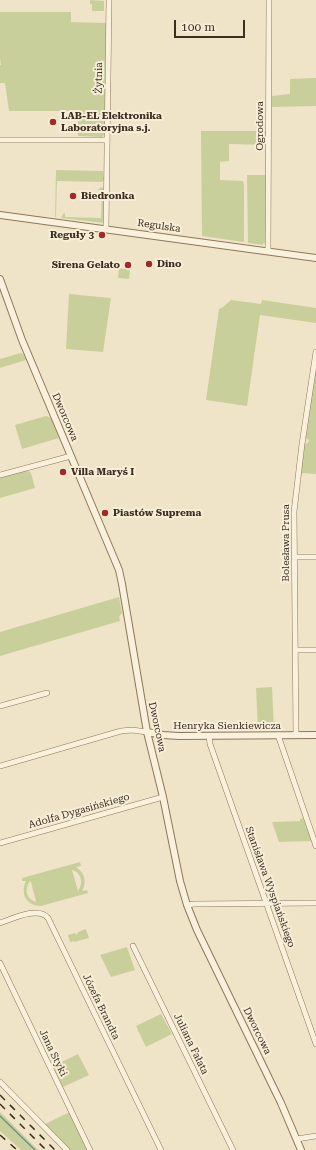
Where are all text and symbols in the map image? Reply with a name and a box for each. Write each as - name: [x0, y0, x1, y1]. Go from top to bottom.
- scale bar: [176, 12, 247, 38]
- text: 100 m: [181, 20, 215, 34]
- street label: Żytnia: [93, 62, 105, 94]
- street label: Ogrodowa: [254, 101, 266, 151]
- place label: LAB-EL Elektronika Laboratoryjna s.j.: [61, 110, 162, 134]
- marker: LAB-EL Elektronika Laboratoryjna s.j.: [48, 117, 58, 127]
- place label: Biedronka: [81, 190, 134, 202]
- marker: Biedronka: [68, 191, 78, 201]
- street label: Regulska: [137, 217, 181, 235]
- place label: Reguły 3: [50, 229, 94, 241]
- marker: Reguły 3: [97, 230, 107, 240]
- place label: Dino: [157, 258, 182, 270]
- place label: Sirena Gelato: [52, 259, 120, 271]
- marker: Dino: [144, 259, 154, 269]
- marker: Sirena Gelato: [123, 260, 133, 270]
- street label: Dworcowa: [49, 391, 81, 443]
- place label: Villa Maryś I: [71, 466, 134, 478]
- marker: Villa Maryś I: [58, 467, 68, 477]
- street label: Bolesława Prusa: [280, 504, 292, 582]
- place label: Piastów Suprema: [113, 507, 201, 519]
- marker: Piastów Suprema: [100, 508, 110, 518]
- street label: Dworcowa: [146, 701, 168, 753]
- street label: Henryka Sienkiewicza: [173, 720, 281, 732]
- street label: Adolfa Dygasińskiego: [27, 791, 131, 831]
- street label: Stanisława Wyspiańskiego: [243, 825, 297, 949]
- street label: Józefa Brandta: [80, 972, 122, 1042]
- street label: Dworcowa: [240, 1005, 274, 1057]
- street label: Juliana Fałata: [171, 1012, 211, 1076]
- street label: Jana Styki: [37, 1028, 69, 1078]

